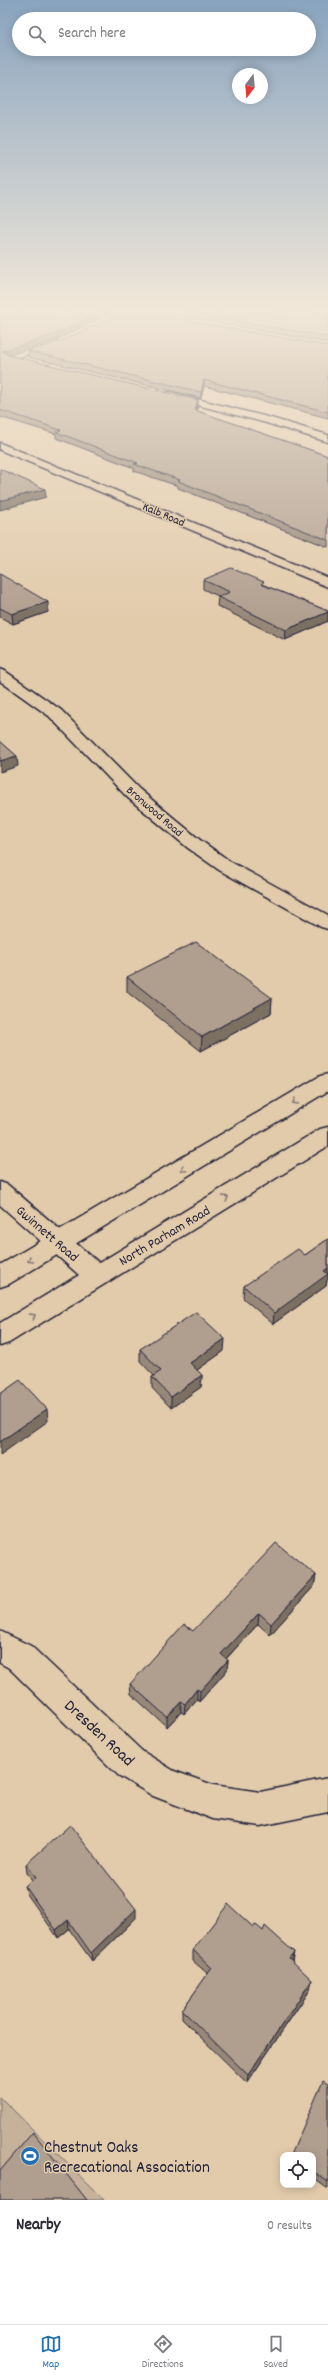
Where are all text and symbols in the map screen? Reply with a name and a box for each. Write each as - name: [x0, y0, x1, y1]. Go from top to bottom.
- search box: [12, 12, 316, 56]
- icon: search: [26, 23, 48, 45]
- text: Search here: [58, 23, 126, 45]
- north arrow: [232, 68, 268, 104]
- street label: Kalb Road: [140, 499, 187, 532]
- street label: Bronwood Road: [122, 783, 186, 842]
- one-way arrow: [292, 1097, 299, 1105]
- one-way arrow: [180, 1164, 187, 1171]
- one-way arrow: [222, 1195, 229, 1203]
- street label: Gwinnett Road: [11, 1202, 82, 1267]
- street label: North Parham Road: [116, 1202, 214, 1272]
- one-way arrow: [27, 1255, 34, 1262]
- one-way arrow: [29, 1313, 36, 1321]
- street label: Dresden Road: [57, 1695, 139, 1773]
- place label: Chestnut Oaks Recrecational Association: [44, 2137, 210, 2181]
- sports icon: Chestnut Oaks Recrecational Association: [19, 2145, 41, 2167]
- map controls: [280, 2152, 316, 2188]
- button: locate: [280, 2152, 316, 2188]
- text: Nearby: [16, 2214, 60, 2238]
- text: 0 results: [267, 2217, 312, 2236]
- tab: Map: [40, 2333, 62, 2373]
- tab: Directions: [142, 2333, 184, 2373]
- tab: Saved: [263, 2333, 288, 2373]

